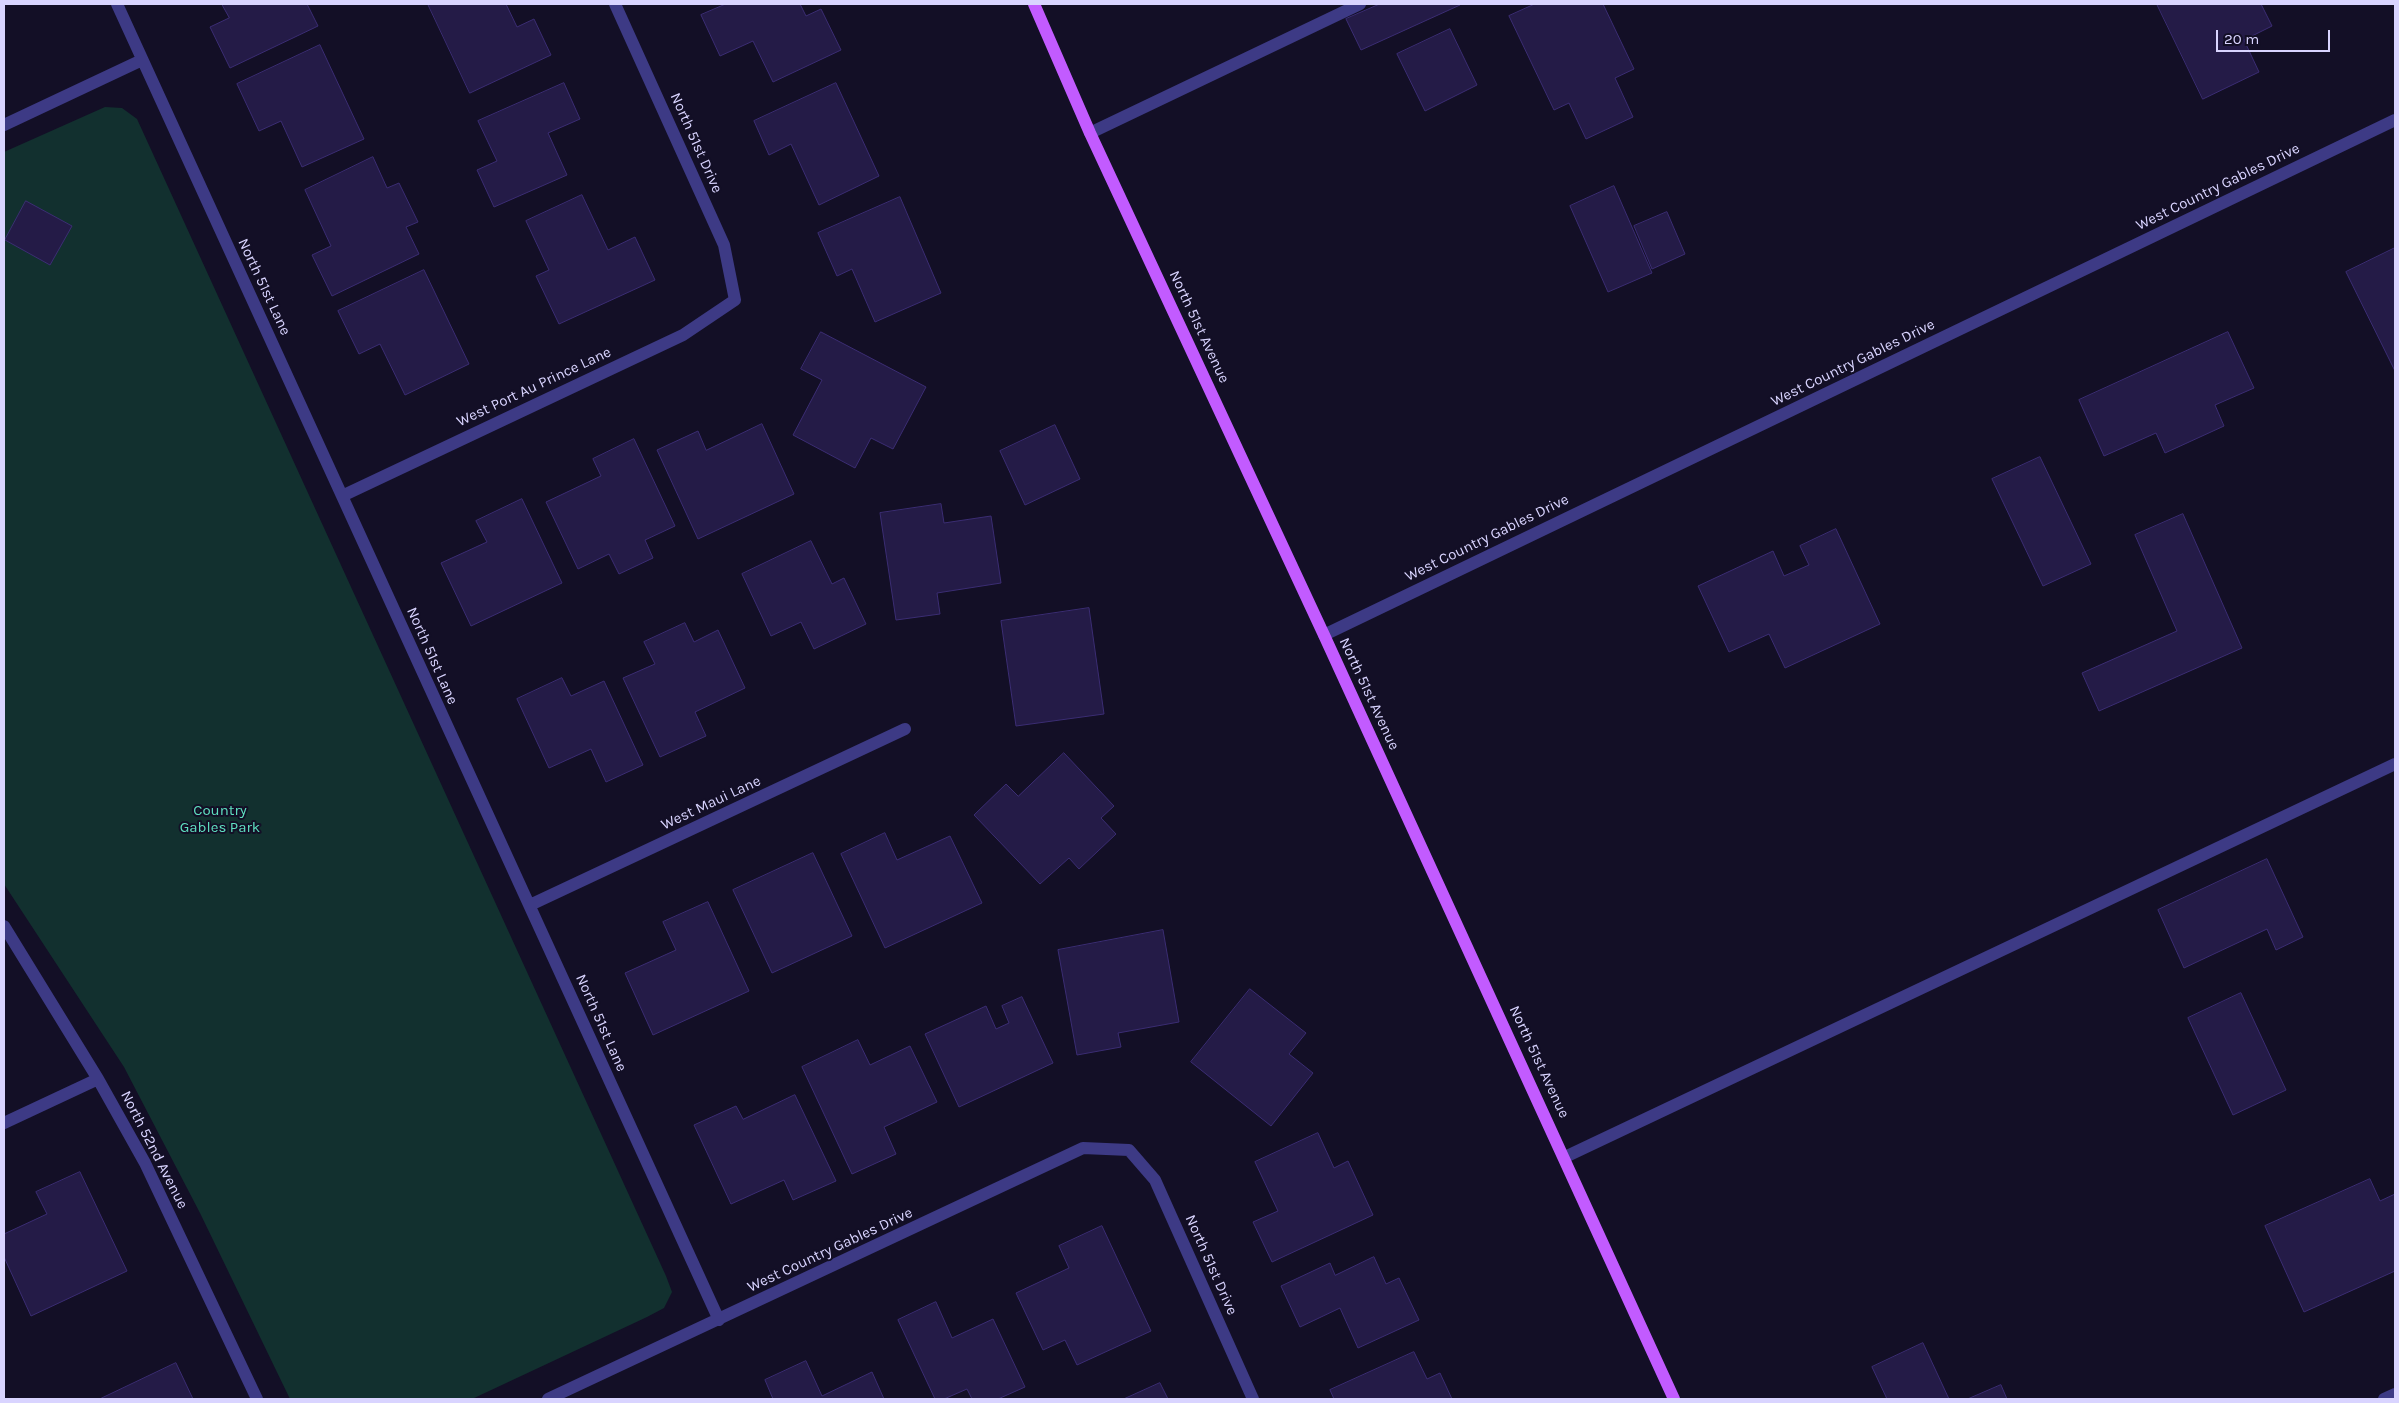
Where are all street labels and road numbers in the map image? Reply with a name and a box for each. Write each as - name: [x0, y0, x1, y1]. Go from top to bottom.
- street label: North 51st Drive: [666, 90, 726, 196]
- street label: West Country Gables Drive: [2133, 139, 2303, 235]
- street label: North 51st Lane: [234, 236, 294, 338]
- street label: North 51st Avenue: [1165, 268, 1233, 386]
- street label: West Country Gables Drive: [1768, 315, 1938, 411]
- street label: West Port Au Prince Lane: [454, 343, 614, 431]
- street label: West Country Gables Drive: [1402, 490, 1572, 586]
- street label: North 51st Lane: [402, 605, 462, 707]
- street label: North 51st Avenue: [1335, 635, 1403, 753]
- street label: West Maui Lane: [658, 772, 764, 834]
- street label: North 51st Lane: [571, 972, 631, 1074]
- street label: North 51st Avenue: [1505, 1003, 1573, 1121]
- street label: North 52nd Avenue: [116, 1088, 192, 1212]
- street label: West Country Gables Drive: [745, 1204, 915, 1296]
- street label: North 51st Drive: [1181, 1212, 1241, 1318]

